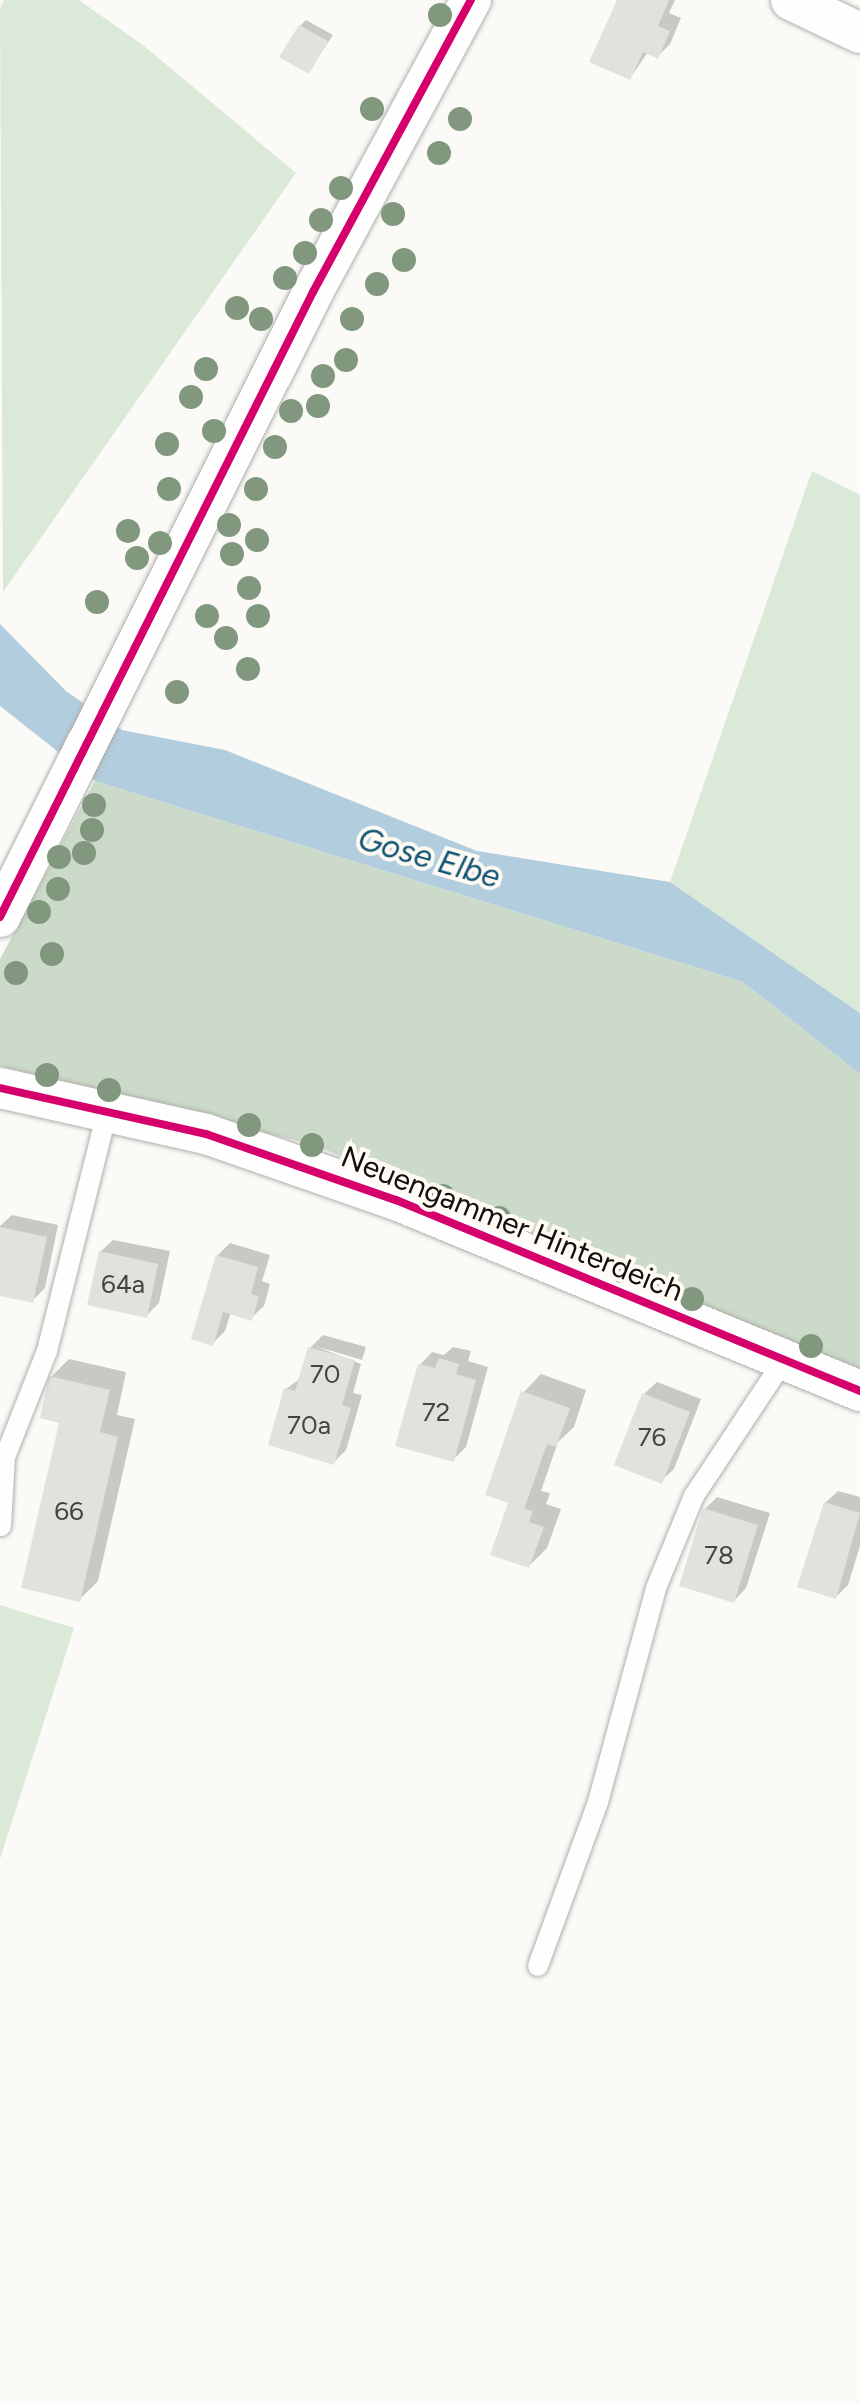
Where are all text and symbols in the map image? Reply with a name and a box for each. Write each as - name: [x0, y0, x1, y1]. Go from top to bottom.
- water label: Gose Elbe: [354, 819, 504, 897]
- street label: Neuengammer Hinterdeich: [336, 1139, 688, 1309]
- house number: 64a: [101, 1269, 145, 1301]
- house number: 70: [310, 1359, 340, 1391]
- house number: 72: [422, 1397, 450, 1429]
- house number: 70a: [287, 1410, 331, 1442]
- house number: 76: [638, 1422, 666, 1454]
- house number: 66: [54, 1496, 84, 1528]
- house number: 78: [704, 1540, 734, 1572]

